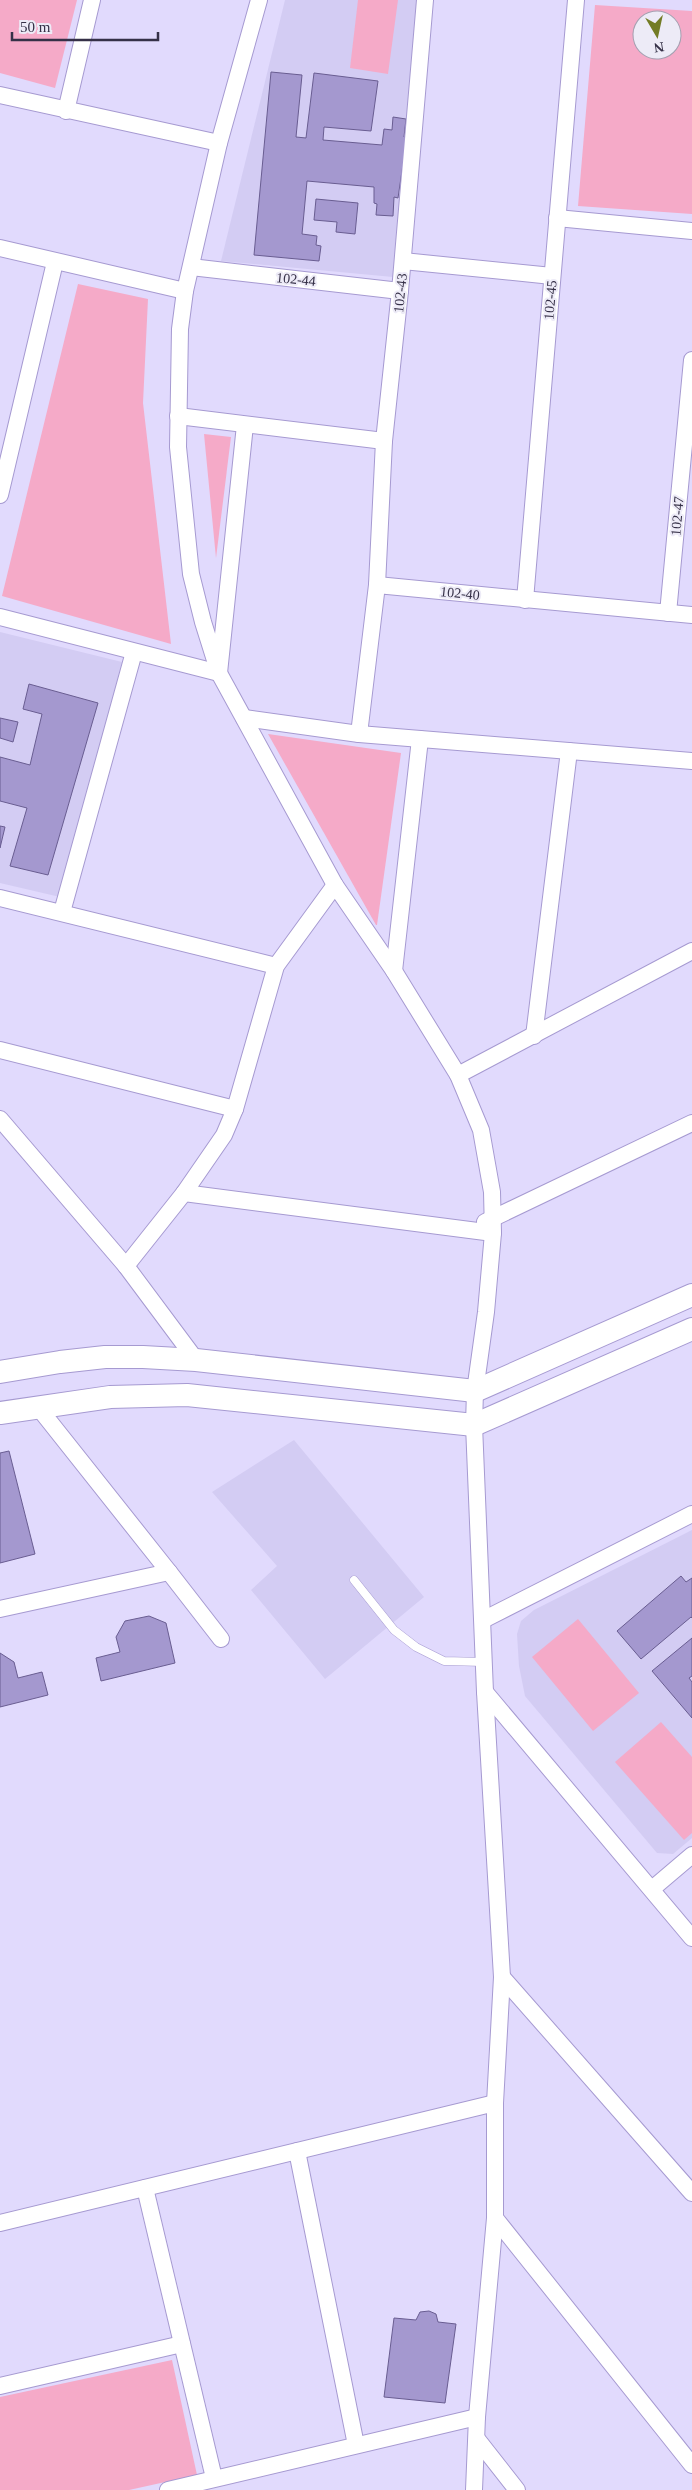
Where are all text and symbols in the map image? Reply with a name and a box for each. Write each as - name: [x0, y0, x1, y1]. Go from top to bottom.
- scale bar: [12, 10, 159, 42]
- north arrow: [632, 10, 682, 60]
- text: 50 m: [20, 19, 51, 35]
- text: N: [653, 39, 665, 56]
- street label: 102-44: [275, 270, 316, 289]
- street label: 102-43: [391, 273, 410, 314]
- street label: 102-45: [541, 280, 560, 320]
- street label: 102-47: [668, 496, 687, 536]
- street label: 102-40: [439, 584, 480, 603]

